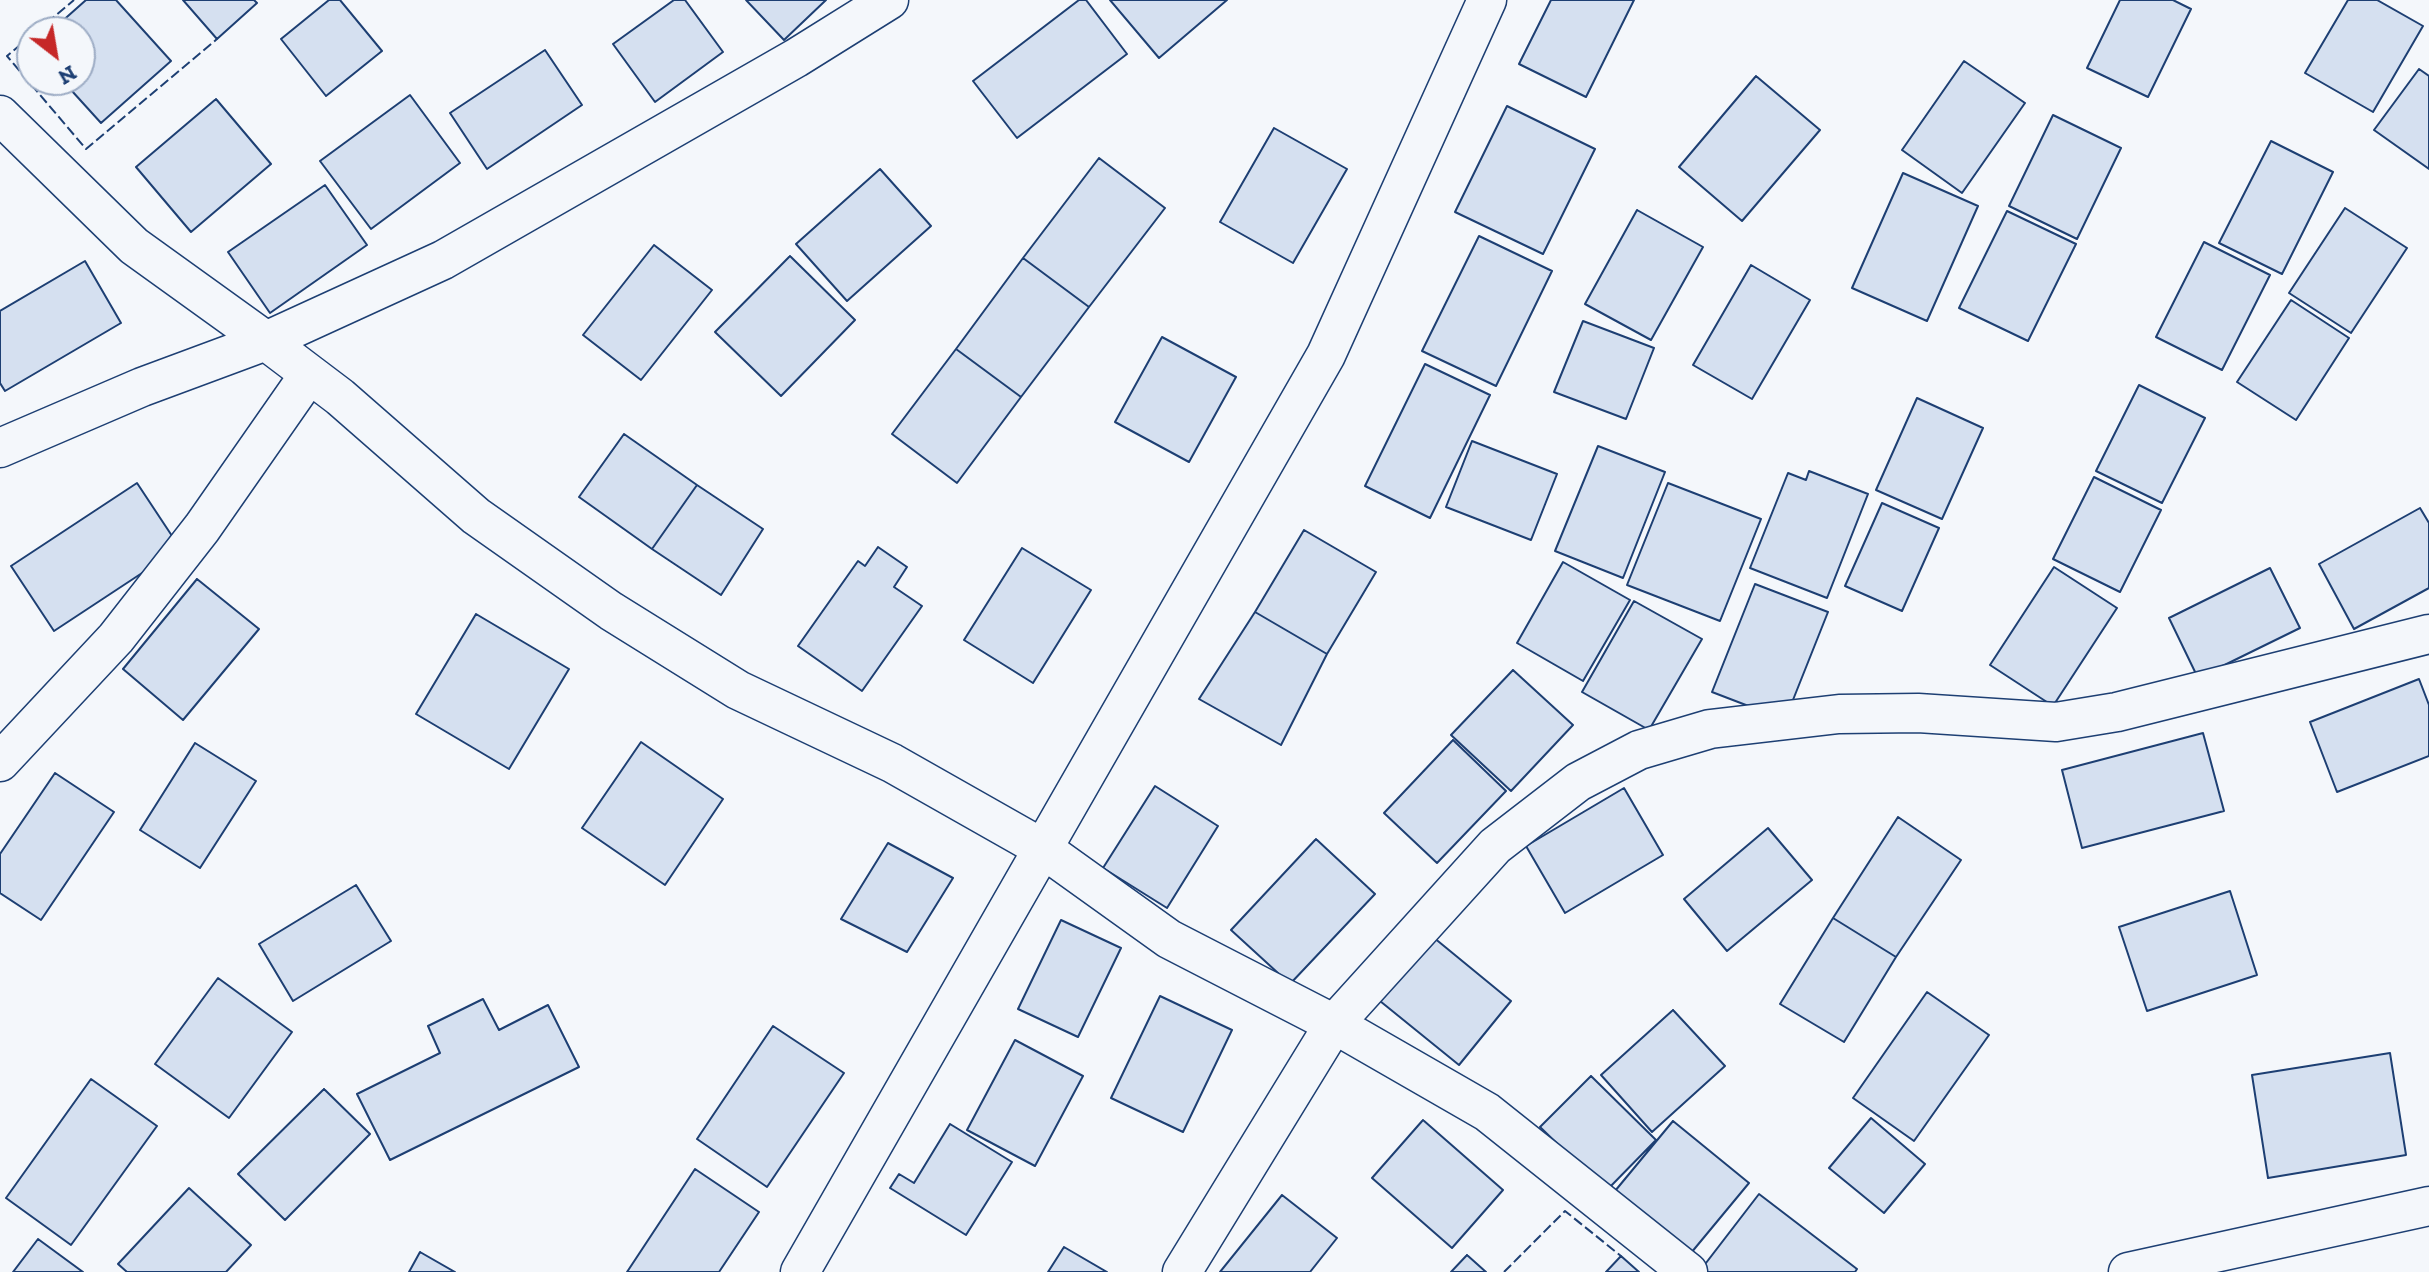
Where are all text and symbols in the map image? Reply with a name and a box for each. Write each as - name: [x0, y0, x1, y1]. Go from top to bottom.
- north arrow: [16, 16, 96, 96]
- text: N: [53, 59, 82, 91]

